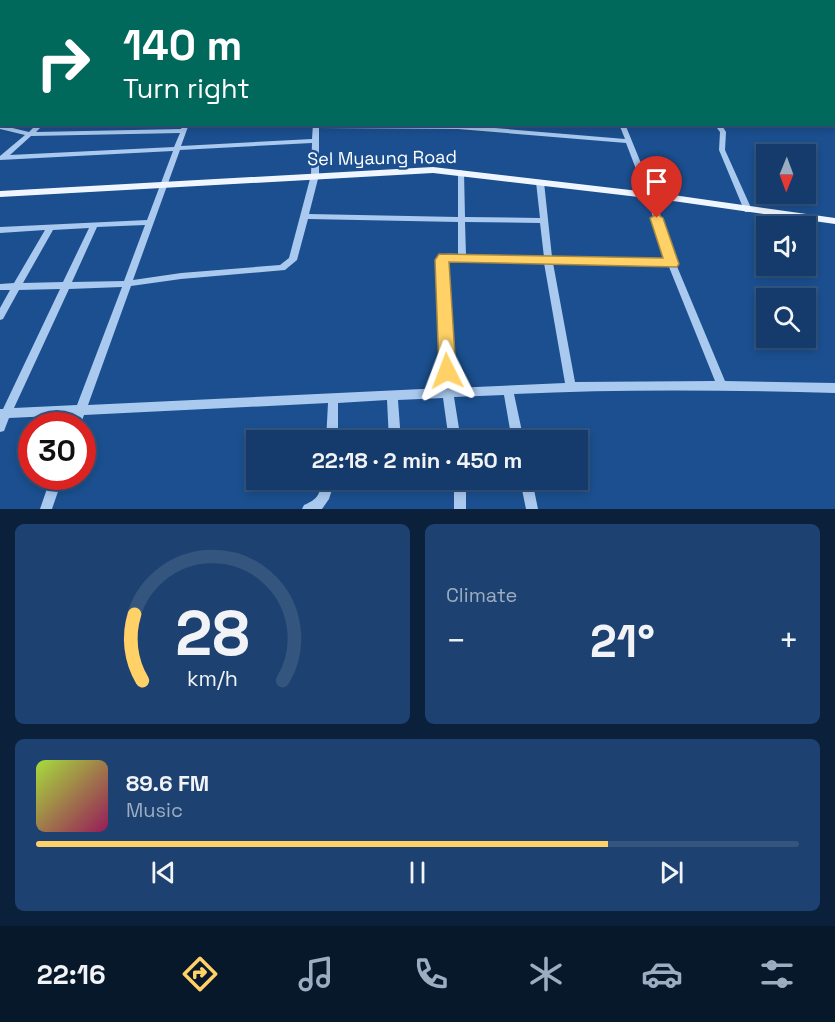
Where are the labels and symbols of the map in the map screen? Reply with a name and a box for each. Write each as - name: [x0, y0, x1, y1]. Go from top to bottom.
- north arrow: [756, 144, 816, 204]
- street label: Sel Myaung Road: [307, 145, 457, 170]
- pin: [631, 156, 682, 218]
- position arrow: [415, 339, 479, 403]
- speed limit sign: 30: [18, 412, 96, 490]

